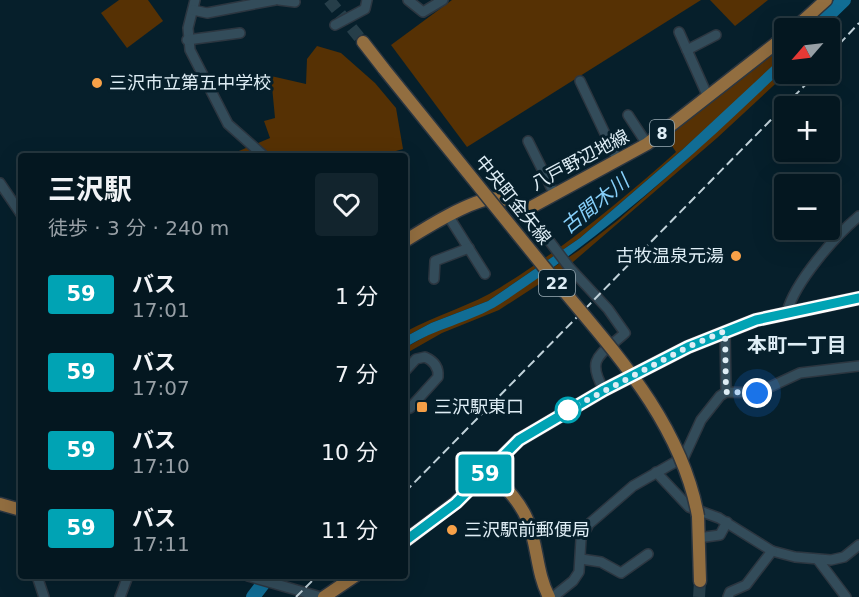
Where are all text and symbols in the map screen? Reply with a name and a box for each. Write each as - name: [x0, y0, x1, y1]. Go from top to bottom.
- north arrow: [774, 18, 840, 84]
- map controls: [774, 18, 840, 240]
- place label: 三沢市立第五中学校: [109, 72, 271, 93]
- marker: 三沢市立第五中学校: [90, 76, 104, 90]
- button: +: [774, 96, 840, 162]
- road number: 8: [650, 120, 674, 146]
- street label: 八戸野辺地線: [527, 125, 632, 194]
- street label: 中央町金矢線: [471, 151, 556, 248]
- water label: 古間木川: [556, 168, 635, 238]
- text: 三沢駅: [48, 173, 132, 206]
- button: heart: [315, 173, 378, 236]
- button: −: [774, 174, 840, 240]
- text: 徒歩 · 3 分 · 240 m: [48, 216, 229, 240]
- place label: 古牧温泉元湯: [616, 245, 724, 266]
- marker: 古牧温泉元湯: [729, 249, 743, 263]
- road number: 22: [539, 270, 575, 296]
- text: バス: [132, 272, 176, 297]
- text: 59: [66, 282, 96, 306]
- text: 1 分: [335, 284, 378, 309]
- text: 17:01: [132, 298, 190, 322]
- district label: 本町一丁目: [747, 333, 847, 357]
- text: バス: [132, 350, 176, 375]
- text: 59: [66, 360, 96, 384]
- text: 7 分: [335, 362, 378, 387]
- text: 17:07: [132, 376, 190, 400]
- your location: [742, 378, 772, 408]
- place label: 三沢駅東口: [434, 396, 524, 417]
- unlabelled marker: [555, 397, 581, 423]
- marker: 三沢駅東口: [415, 400, 429, 414]
- text: バス: [132, 428, 176, 453]
- text: 59: [66, 438, 96, 462]
- text: 10 分: [321, 440, 378, 465]
- text: 17:10: [132, 454, 190, 478]
- line badge: 59: [458, 454, 512, 494]
- text: 59: [470, 462, 500, 486]
- text: バス: [132, 506, 176, 531]
- text: 59: [66, 516, 96, 540]
- text: 11 分: [321, 518, 378, 543]
- place label: 三沢駅前郵便局: [464, 519, 590, 540]
- marker: 三沢駅前郵便局: [445, 523, 459, 537]
- text: 17:11: [132, 532, 190, 556]

